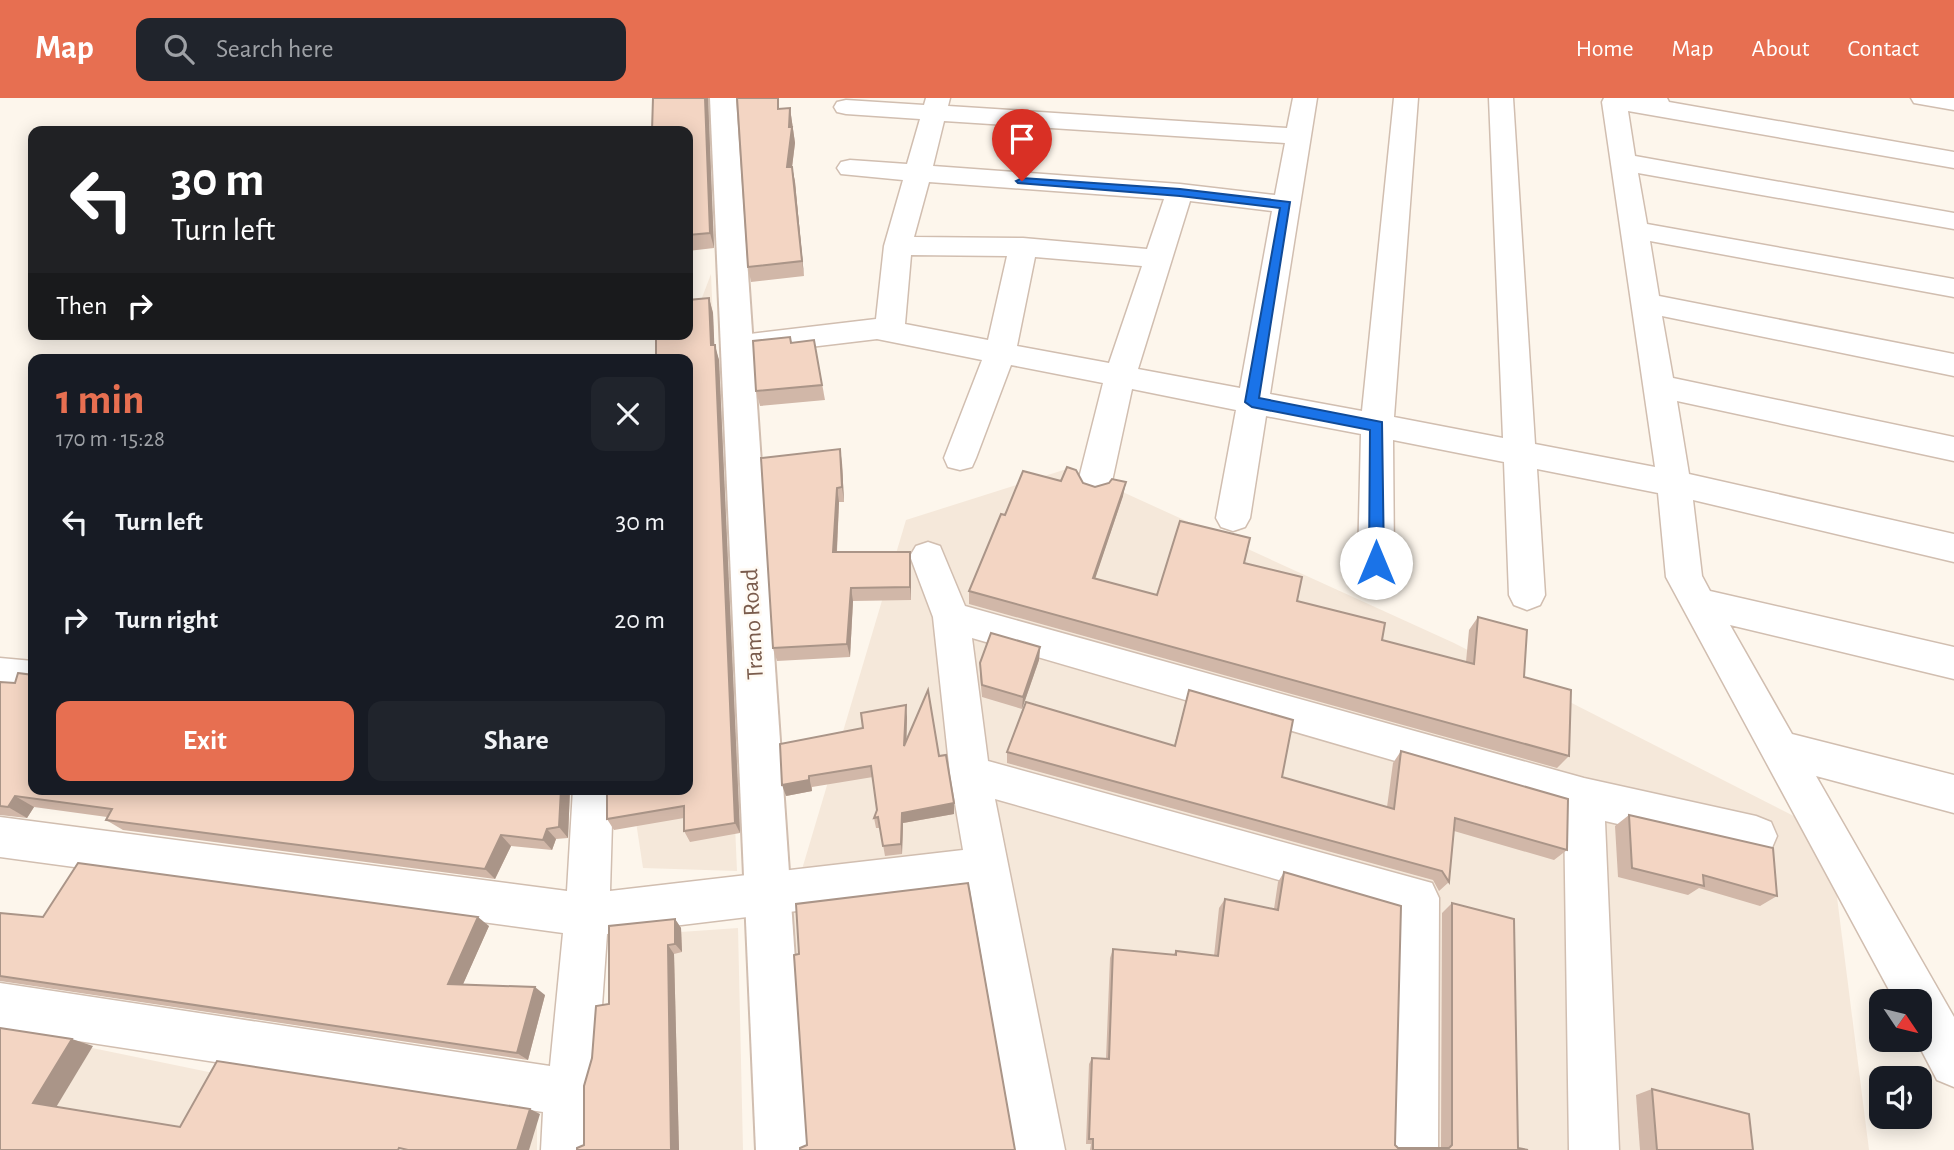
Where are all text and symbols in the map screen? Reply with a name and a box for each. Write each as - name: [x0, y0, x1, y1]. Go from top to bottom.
- search box: [136, 18, 626, 81]
- icon: search: [160, 30, 198, 68]
- text: Map: [35, 32, 94, 65]
- text: Search here: [216, 36, 334, 62]
- text: Home: [1576, 37, 1634, 61]
- text: Map: [1672, 37, 1714, 61]
- text: About: [1752, 37, 1809, 61]
- text: Contact: [1847, 37, 1919, 61]
- pin: [992, 109, 1052, 181]
- icon: arrive: [1003, 120, 1041, 158]
- icon: left: [56, 154, 147, 245]
- text: 30 m: [171, 156, 265, 205]
- text: Turn left: [171, 214, 275, 246]
- icon: right: [121, 287, 159, 325]
- text: Then: [56, 293, 107, 319]
- button: close: [591, 377, 665, 451]
- text: 1 min: [56, 379, 145, 421]
- text: 170 m · 15:28: [56, 428, 165, 451]
- icon: left: [56, 503, 94, 541]
- text: Turn left: [115, 509, 203, 535]
- text: 30 m: [615, 509, 665, 535]
- position arrow: [1339, 526, 1413, 600]
- street label: Tramo Road: [738, 568, 768, 680]
- icon: right: [56, 601, 94, 639]
- text: Turn right: [115, 607, 218, 633]
- text: 20 m: [614, 607, 665, 633]
- button: Exit: [56, 701, 354, 781]
- button: Share: [368, 701, 665, 781]
- north arrow: [1869, 989, 1932, 1052]
- map controls: [1869, 989, 1932, 1129]
- button: sound: [1869, 1066, 1932, 1129]

